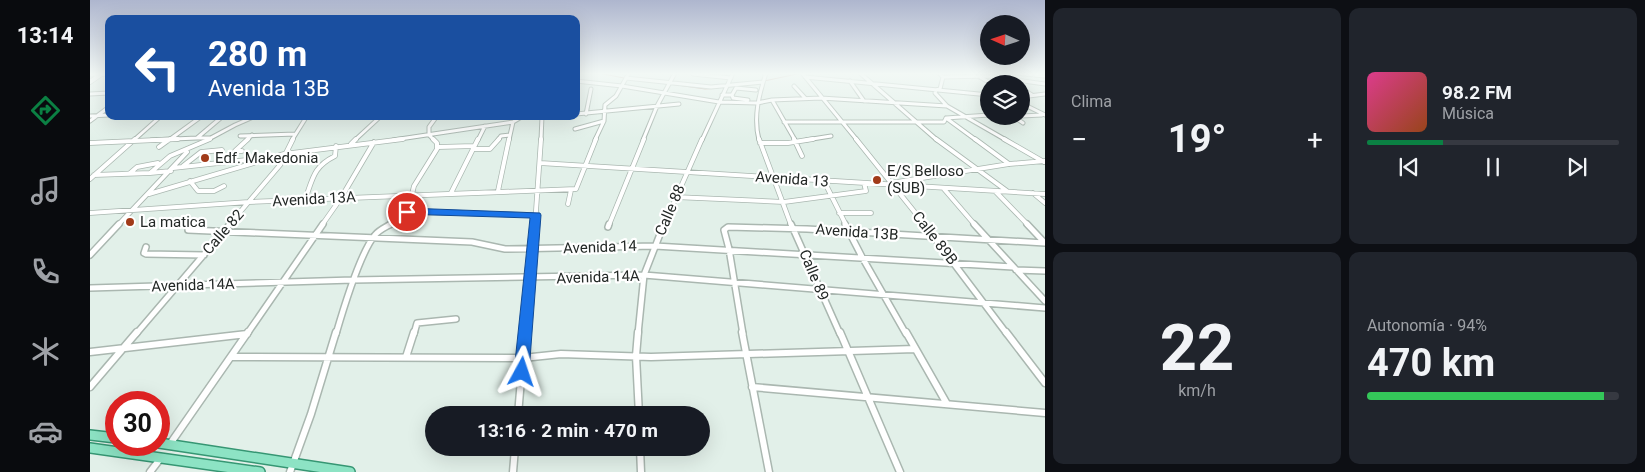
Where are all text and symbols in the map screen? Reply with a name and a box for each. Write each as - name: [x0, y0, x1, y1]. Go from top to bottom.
- north arrow: [980, 15, 1030, 65]
- map controls: [980, 15, 1030, 125]
- text: 13:14: [17, 23, 73, 48]
- text: 280 m: [208, 34, 307, 75]
- icon: left: [125, 35, 190, 100]
- button: layers: [980, 75, 1030, 125]
- text: Avenida 13B: [208, 76, 330, 101]
- text: 98.2 FM: [1442, 81, 1512, 104]
- text: Clima: [1071, 92, 1112, 111]
- icon: directions: [28, 93, 63, 128]
- text: Música: [1442, 104, 1494, 123]
- text: 19°: [1168, 117, 1226, 161]
- text: −: [1071, 123, 1087, 156]
- text: +: [1307, 123, 1323, 156]
- place label: Edf. Makedonia: [215, 149, 319, 167]
- marker: Edf. Makedonia: [199, 152, 211, 164]
- icon: previous: [1395, 153, 1423, 181]
- icon: pause: [1479, 153, 1507, 181]
- icon: next: [1563, 153, 1591, 181]
- place label: E/S Belloso (SUB): [887, 162, 964, 197]
- street label: Avenida 13: [755, 167, 829, 191]
- icon: music: [28, 173, 63, 208]
- marker: E/S Belloso (SUB): [871, 174, 883, 186]
- street label: Calle 88: [651, 182, 689, 238]
- street label: Avenida 13A: [272, 188, 356, 210]
- pin: [386, 191, 428, 233]
- icon: arrive: [393, 198, 421, 226]
- street label: Calle 82: [199, 206, 247, 258]
- street label: Calle 89B: [908, 208, 962, 268]
- place label: La matica: [140, 213, 206, 231]
- marker: La matica: [124, 216, 136, 228]
- street label: Avenida 13B: [815, 220, 899, 244]
- street label: Avenida 14: [563, 237, 638, 257]
- street label: Calle 89: [795, 247, 833, 303]
- icon: phone: [28, 254, 63, 289]
- street label: Avenida 14A: [556, 267, 640, 287]
- street label: Avenida 14A: [151, 275, 235, 295]
- text: 22: [1160, 310, 1234, 386]
- text: Autonomía · 94%: [1367, 316, 1487, 335]
- icon: climate: [28, 334, 63, 369]
- text: 470 km: [1367, 341, 1495, 385]
- position arrow: [495, 345, 547, 397]
- text: km/h: [1178, 381, 1216, 400]
- speed limit sign: 30: [105, 391, 170, 456]
- icon: car: [28, 414, 63, 449]
- text: 13:16 · 2 min · 470 m: [477, 419, 658, 442]

